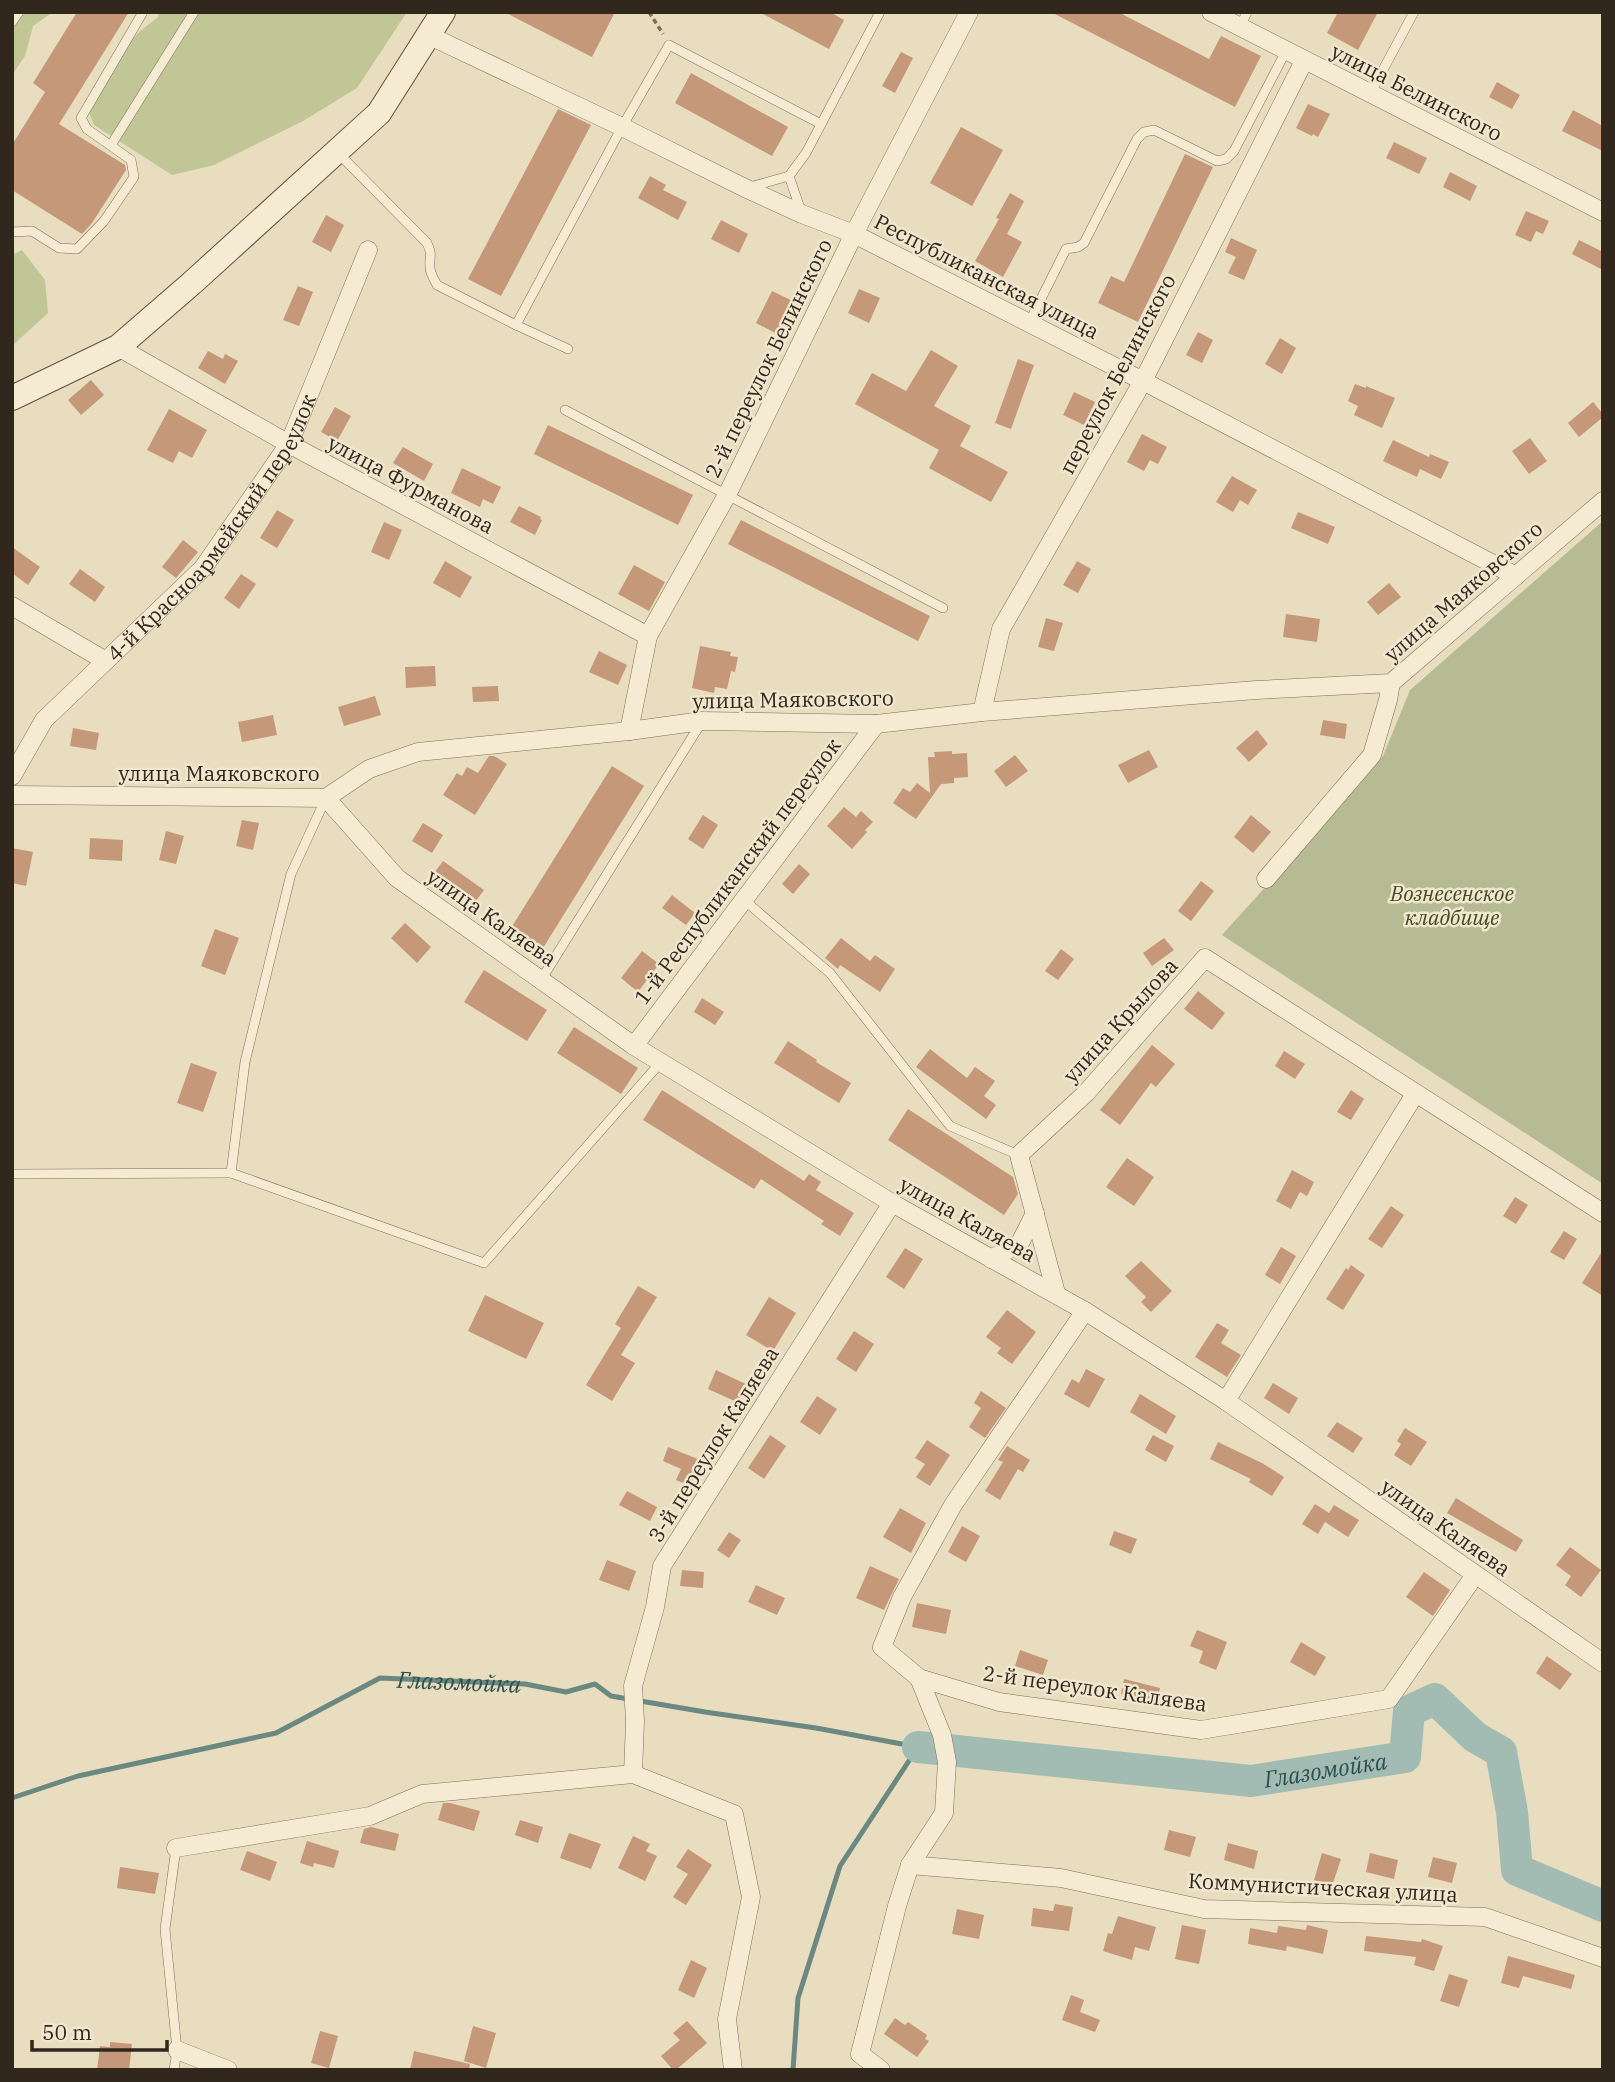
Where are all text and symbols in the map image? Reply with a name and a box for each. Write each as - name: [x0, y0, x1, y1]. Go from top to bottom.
- street label: улица Белинского: [1327, 37, 1507, 147]
- street label: Республиканская улица: [870, 207, 1104, 345]
- street label: 2-й переулок Белинского: [698, 234, 838, 482]
- street label: переулок Белинского: [1052, 269, 1182, 479]
- street label: 4-й Красноармейский переулок: [100, 390, 322, 667]
- street label: улица Фурманова: [323, 428, 499, 540]
- street label: улица Маяковского: [1378, 514, 1548, 668]
- street label: улица Маяковского: [692, 683, 894, 715]
- street label: 1-й Республиканский переулок: [627, 732, 847, 1010]
- street label: улица Маяковского: [118, 759, 320, 787]
- street label: улица Каляева: [422, 862, 562, 972]
- park label: Вознесенское кладбище: [1389, 879, 1514, 931]
- street label: улица Крылова: [1056, 952, 1184, 1088]
- street label: улица Каляева: [895, 1170, 1041, 1268]
- street label: 3-й переулок Каляева: [641, 1341, 785, 1547]
- street label: улица Каляева: [1376, 1472, 1516, 1582]
- street label: 2-й переулок Каляева: [981, 1658, 1209, 1718]
- water label: Глазомойка: [395, 1664, 522, 1699]
- water label: Глазомойка: [1261, 1745, 1390, 1794]
- street label: Коммунистическая улица: [1187, 1866, 1459, 1908]
- scale bar: [32, 2008, 166, 2052]
- text: 50 m: [42, 2018, 92, 2046]

